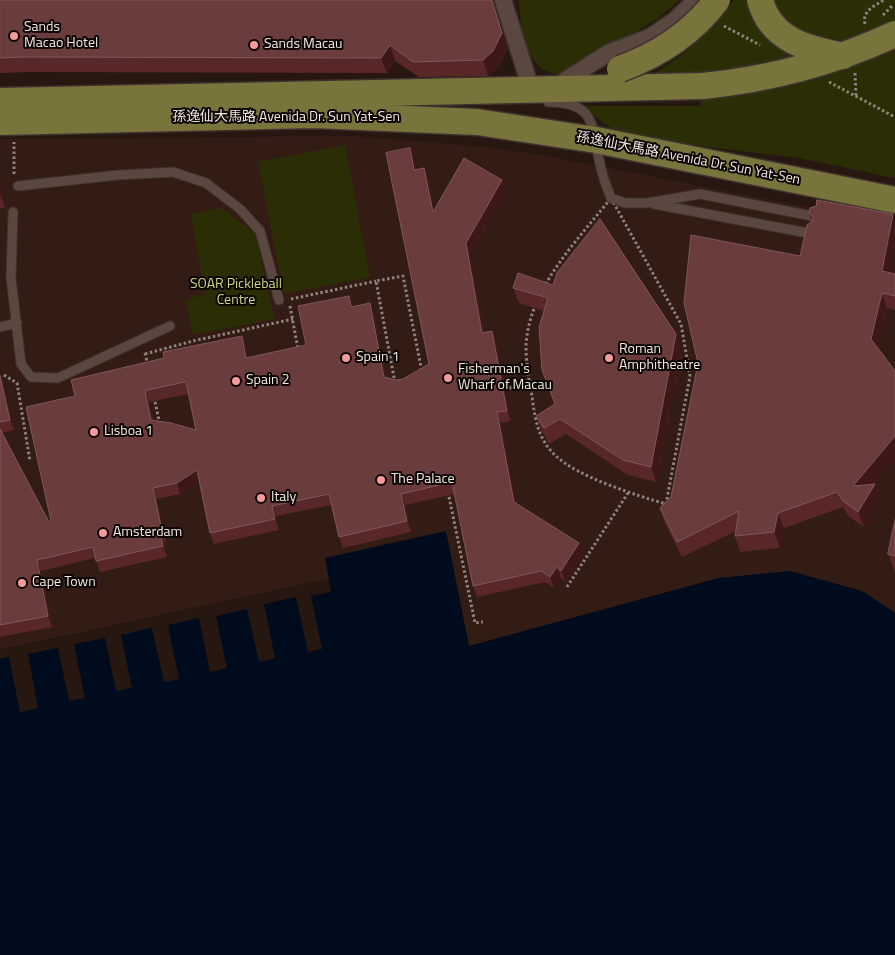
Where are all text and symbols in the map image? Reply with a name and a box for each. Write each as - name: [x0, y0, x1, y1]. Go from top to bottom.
- place label: Sands Macao Hotel: [24, 20, 98, 52]
- marker: Sands Macao Hotel: [8, 30, 20, 42]
- place label: Sands Macau: [264, 37, 342, 53]
- marker: Sands Macau: [248, 39, 260, 51]
- street label: 孫逸仙大馬路 Avenida Dr. Sun Yat-Sen: [172, 110, 400, 126]
- street label: 孫逸仙大馬路 Avenida Dr. Sun Yat-Sen: [575, 129, 801, 189]
- park label: SOAR Pickleball Centre: [190, 277, 282, 310]
- place label: Roman Amphitheatre: [619, 342, 700, 374]
- place label: Spain 1: [356, 350, 399, 366]
- marker: Spain 1: [340, 352, 352, 364]
- marker: Roman Amphitheatre: [603, 352, 615, 364]
- place label: Fisherman's Wharf of Macau: [458, 362, 552, 394]
- marker: Fisherman's Wharf of Macau: [442, 372, 454, 384]
- place label: Spain 2: [246, 373, 289, 389]
- marker: Spain 2: [230, 375, 242, 387]
- place label: Lisboa 1: [104, 424, 153, 440]
- marker: Lisboa 1: [88, 426, 100, 438]
- place label: The Palace: [391, 472, 455, 488]
- marker: The Palace: [375, 474, 387, 486]
- place label: Italy: [271, 490, 296, 506]
- marker: Italy: [255, 492, 267, 504]
- place label: Amsterdam: [113, 525, 182, 541]
- marker: Amsterdam: [97, 527, 109, 539]
- place label: Cape Town: [32, 575, 96, 591]
- marker: Cape Town: [16, 577, 28, 589]

